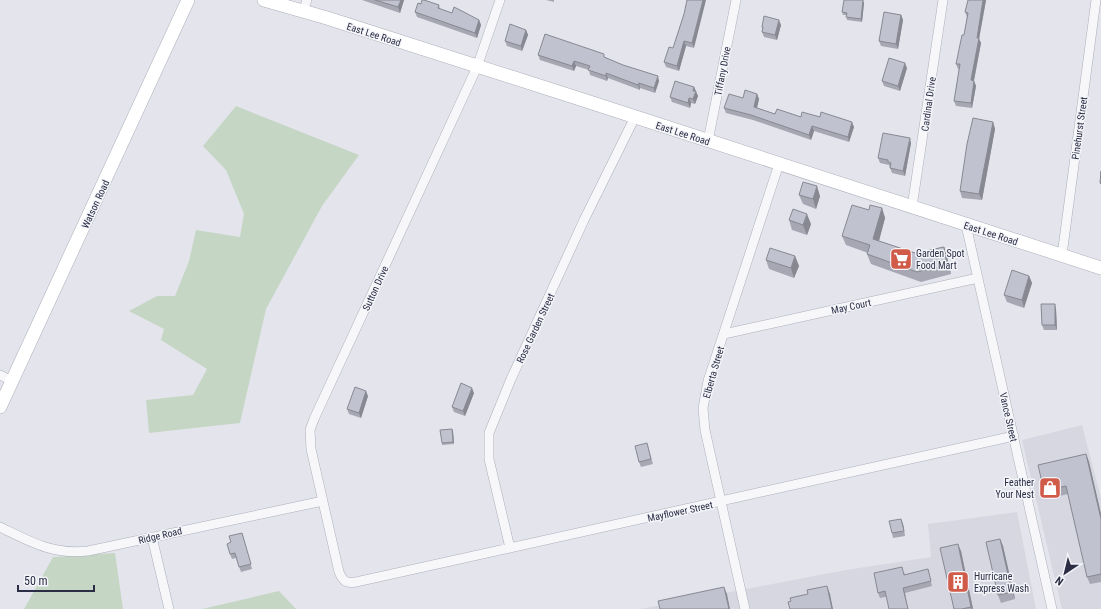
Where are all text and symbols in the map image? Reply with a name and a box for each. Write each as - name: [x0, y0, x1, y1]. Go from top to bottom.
- street label: East Lee Road: [345, 21, 402, 48]
- street label: Tiffany Drive: [712, 45, 733, 97]
- street label: Cardinal Drive: [919, 76, 938, 132]
- street label: Pinehurst Street: [1070, 96, 1089, 160]
- street label: East Lee Road: [654, 120, 711, 147]
- street label: Watson Road: [79, 178, 111, 230]
- street label: East Lee Road: [962, 220, 1019, 247]
- supermarket icon: Garden Spot Food Mart: [888, 246, 914, 272]
- place label: Garden Spot Food Mart: [916, 248, 965, 271]
- street label: Sutton Drive: [360, 264, 391, 312]
- street label: Rose Garden Street: [514, 292, 556, 365]
- street label: May Court: [830, 297, 872, 316]
- street label: Elberta Street: [701, 345, 726, 399]
- street label: Vance Street: [998, 391, 1020, 443]
- shop icon: Feather Your Nest: [1037, 475, 1063, 501]
- place label: Feather Your Nest: [995, 477, 1034, 500]
- street label: Mayflower Street: [646, 499, 714, 524]
- street label: Ridge Road: [137, 525, 183, 546]
- north arrow: [1045, 553, 1085, 593]
- scale bar: [18, 567, 94, 593]
- building icon: Hurricane Express Wash: [945, 569, 971, 595]
- place label: Hurricane Express Wash: [974, 571, 1029, 594]
- text: N: [1053, 573, 1066, 588]
- text: 50 m: [24, 574, 48, 588]

